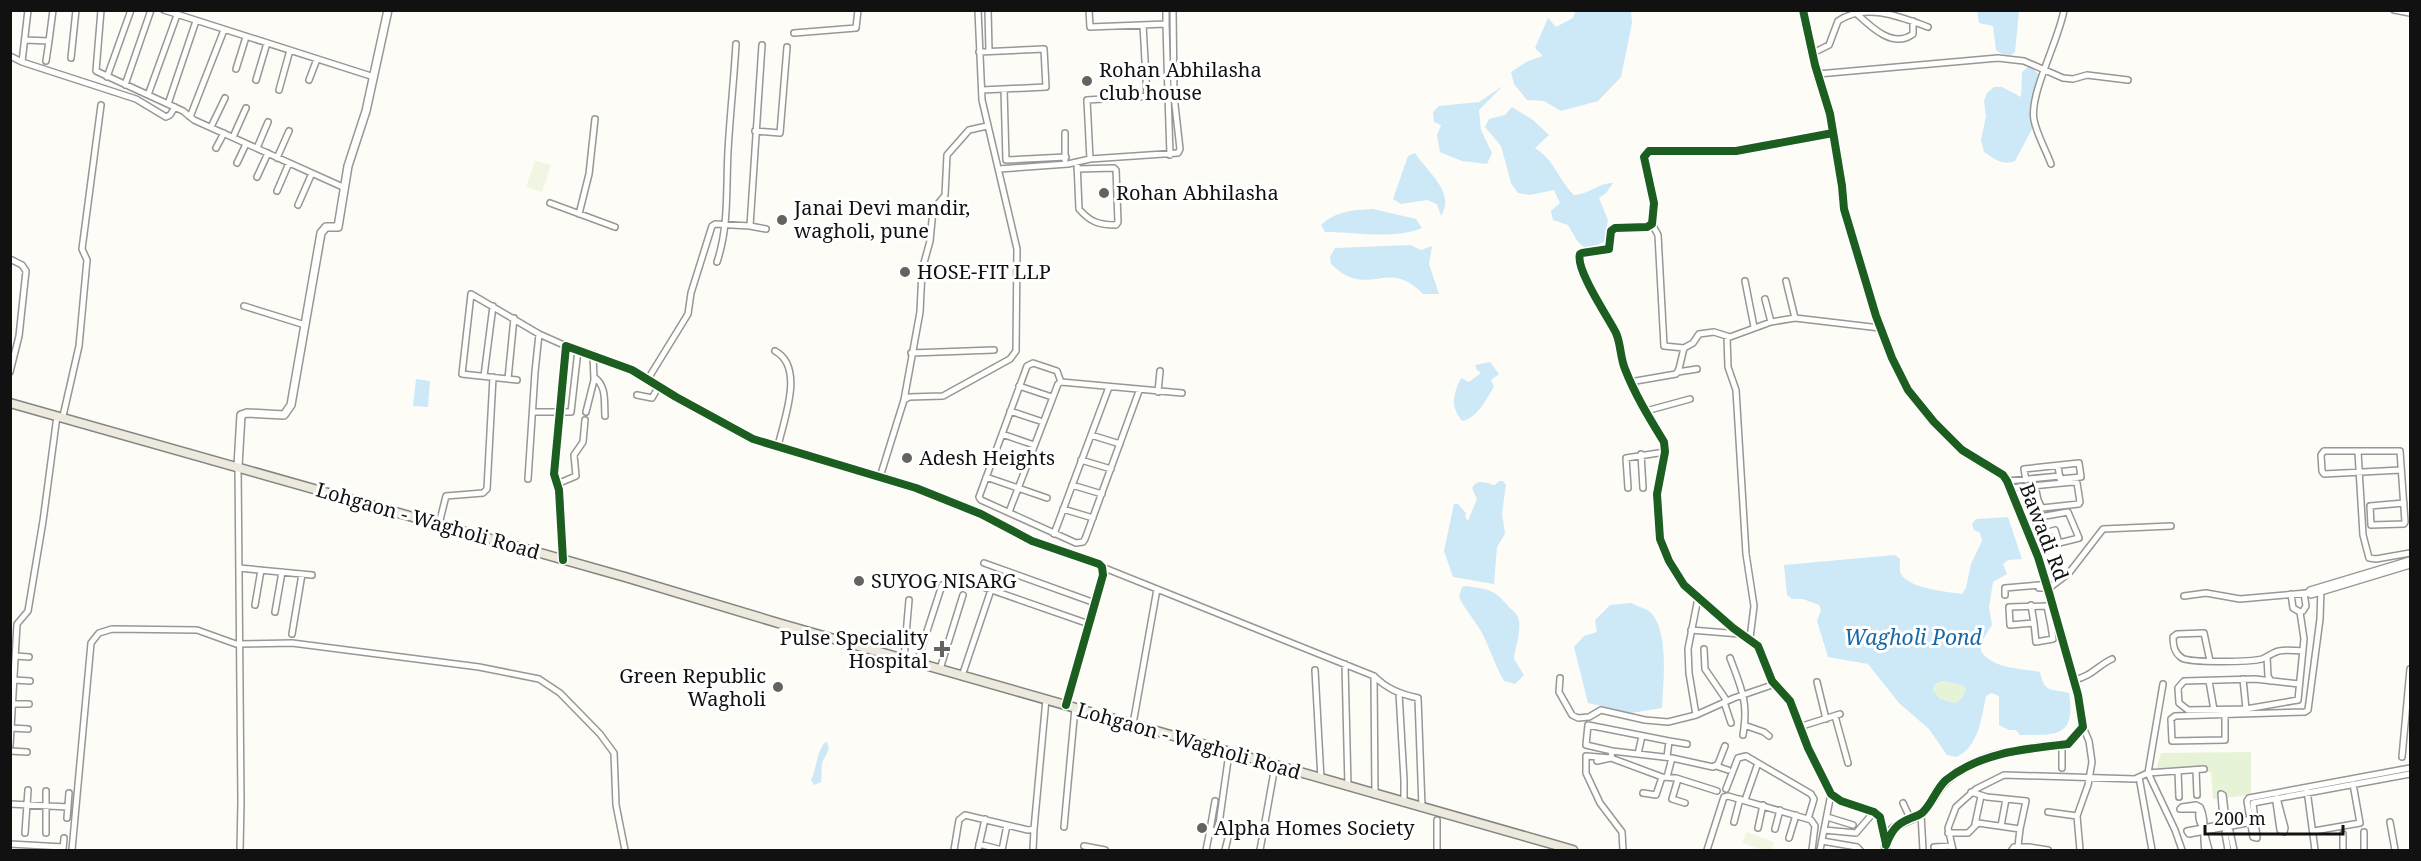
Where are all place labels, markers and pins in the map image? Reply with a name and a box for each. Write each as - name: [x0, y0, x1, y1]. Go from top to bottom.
- place label: Rohan Abhilasha club house: [1099, 56, 1262, 106]
- marker: Rohan Abhilasha club house: [1080, 74, 1094, 88]
- place label: Rohan Abhilasha: [1116, 179, 1279, 206]
- marker: Rohan Abhilasha: [1097, 186, 1111, 200]
- place label: Janai Devi mandir, wagholi, pune: [793, 194, 970, 244]
- marker: Janai Devi mandir, wagholi, pune: [775, 213, 789, 227]
- place label: HOSE-FIT LLP: [917, 258, 1051, 285]
- marker: HOSE-FIT LLP: [898, 265, 912, 279]
- place label: Adesh Heights: [919, 444, 1055, 471]
- marker: Adesh Heights: [900, 451, 914, 465]
- place label: SUYOG NISARG: [871, 567, 1017, 594]
- marker: SUYOG NISARG: [852, 574, 866, 588]
- place label: Pulse Speciality Hospital: [780, 624, 929, 674]
- marker: Pulse Speciality Hospital: [933, 640, 951, 658]
- place label: Green Republic Wagholi: [619, 662, 767, 712]
- marker: Green Republic Wagholi: [771, 680, 785, 694]
- place label: Alpha Homes Society: [1214, 814, 1415, 841]
- marker: Alpha Homes Society: [1195, 821, 1209, 835]

